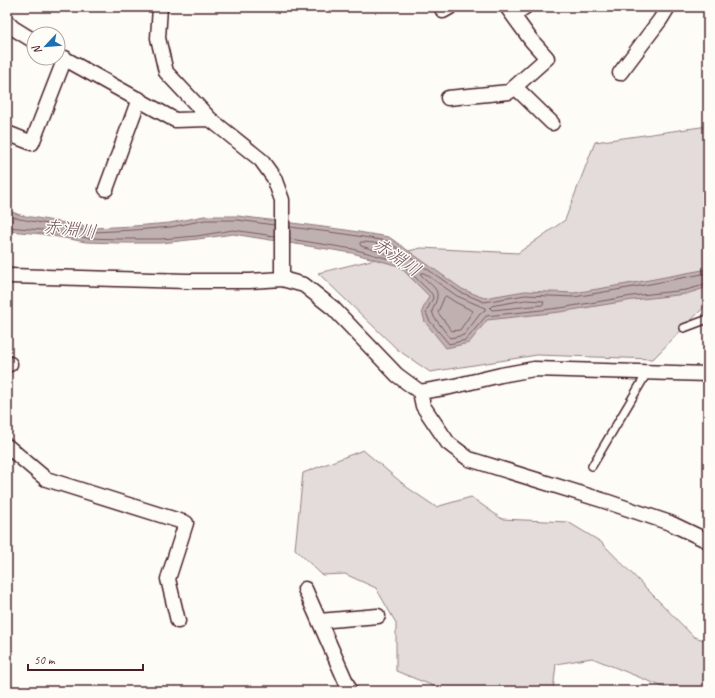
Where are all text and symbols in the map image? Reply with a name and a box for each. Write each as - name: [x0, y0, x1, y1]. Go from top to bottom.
- north arrow: [26, 26, 66, 66]
- text: N: [28, 42, 45, 57]
- water label: 赤淵川: [42, 215, 98, 243]
- water label: 赤淵川: [369, 233, 425, 281]
- scale bar: [28, 646, 143, 672]
- text: 50 m: [34, 652, 56, 668]

